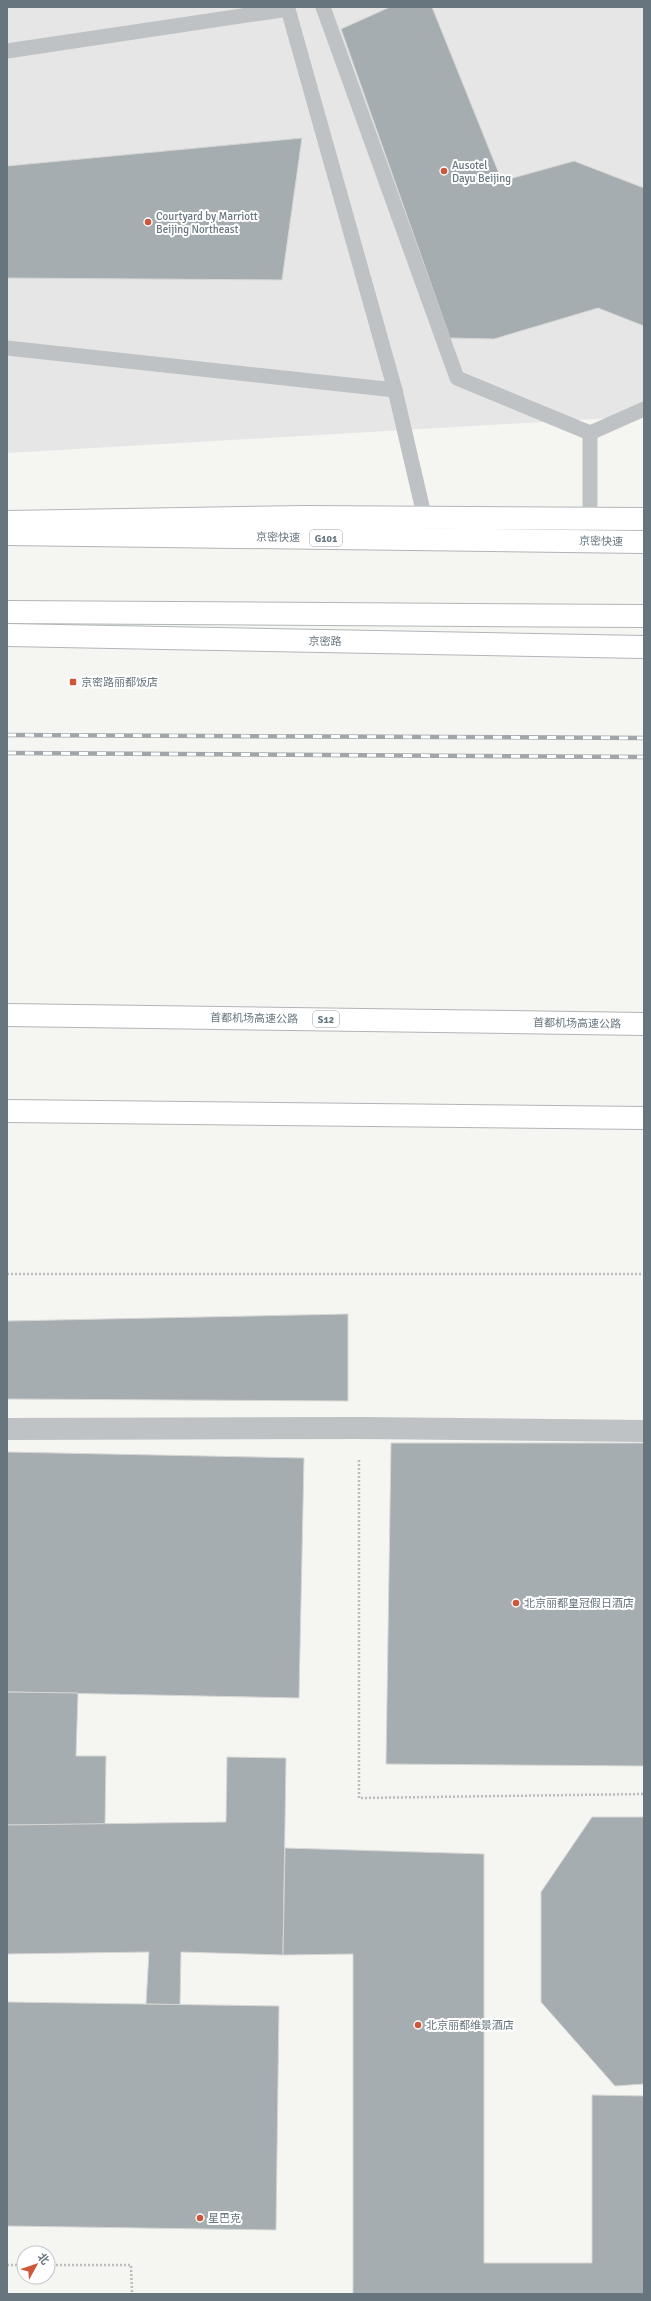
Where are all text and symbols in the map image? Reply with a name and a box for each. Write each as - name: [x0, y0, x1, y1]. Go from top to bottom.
- place label: Ausotel Dayu Beijing: [452, 159, 511, 185]
- marker: Ausotel Dayu Beijing: [439, 166, 449, 176]
- place label: Courtyard by Marriott Beijing Northeast: [156, 210, 258, 236]
- marker: Courtyard by Marriott Beijing Northeast: [143, 217, 153, 227]
- road number: G101: [310, 530, 342, 546]
- street label: 京密快速: [256, 531, 300, 544]
- street label: 京密快速: [579, 535, 623, 548]
- street label: 京密路: [308, 635, 342, 648]
- place label: 京密路丽都饭店: [81, 676, 158, 689]
- marker: 京密路丽都饭店: [68, 677, 78, 687]
- street label: 首都机场高速公路: [210, 1011, 298, 1026]
- road number: S12: [313, 1011, 339, 1027]
- street label: 首都机场高速公路: [533, 1016, 621, 1031]
- place label: 北京丽都皇冠假日酒店: [524, 1597, 634, 1610]
- marker: 北京丽都皇冠假日酒店: [511, 1598, 521, 1608]
- place label: 北京丽都维景酒店: [426, 2019, 514, 2032]
- marker: 北京丽都维景酒店: [413, 2020, 423, 2030]
- place label: 星巴克: [208, 2212, 241, 2225]
- marker: 星巴克: [195, 2213, 205, 2223]
- north arrow: [16, 2245, 56, 2285]
- text: 北: [35, 2251, 52, 2267]

